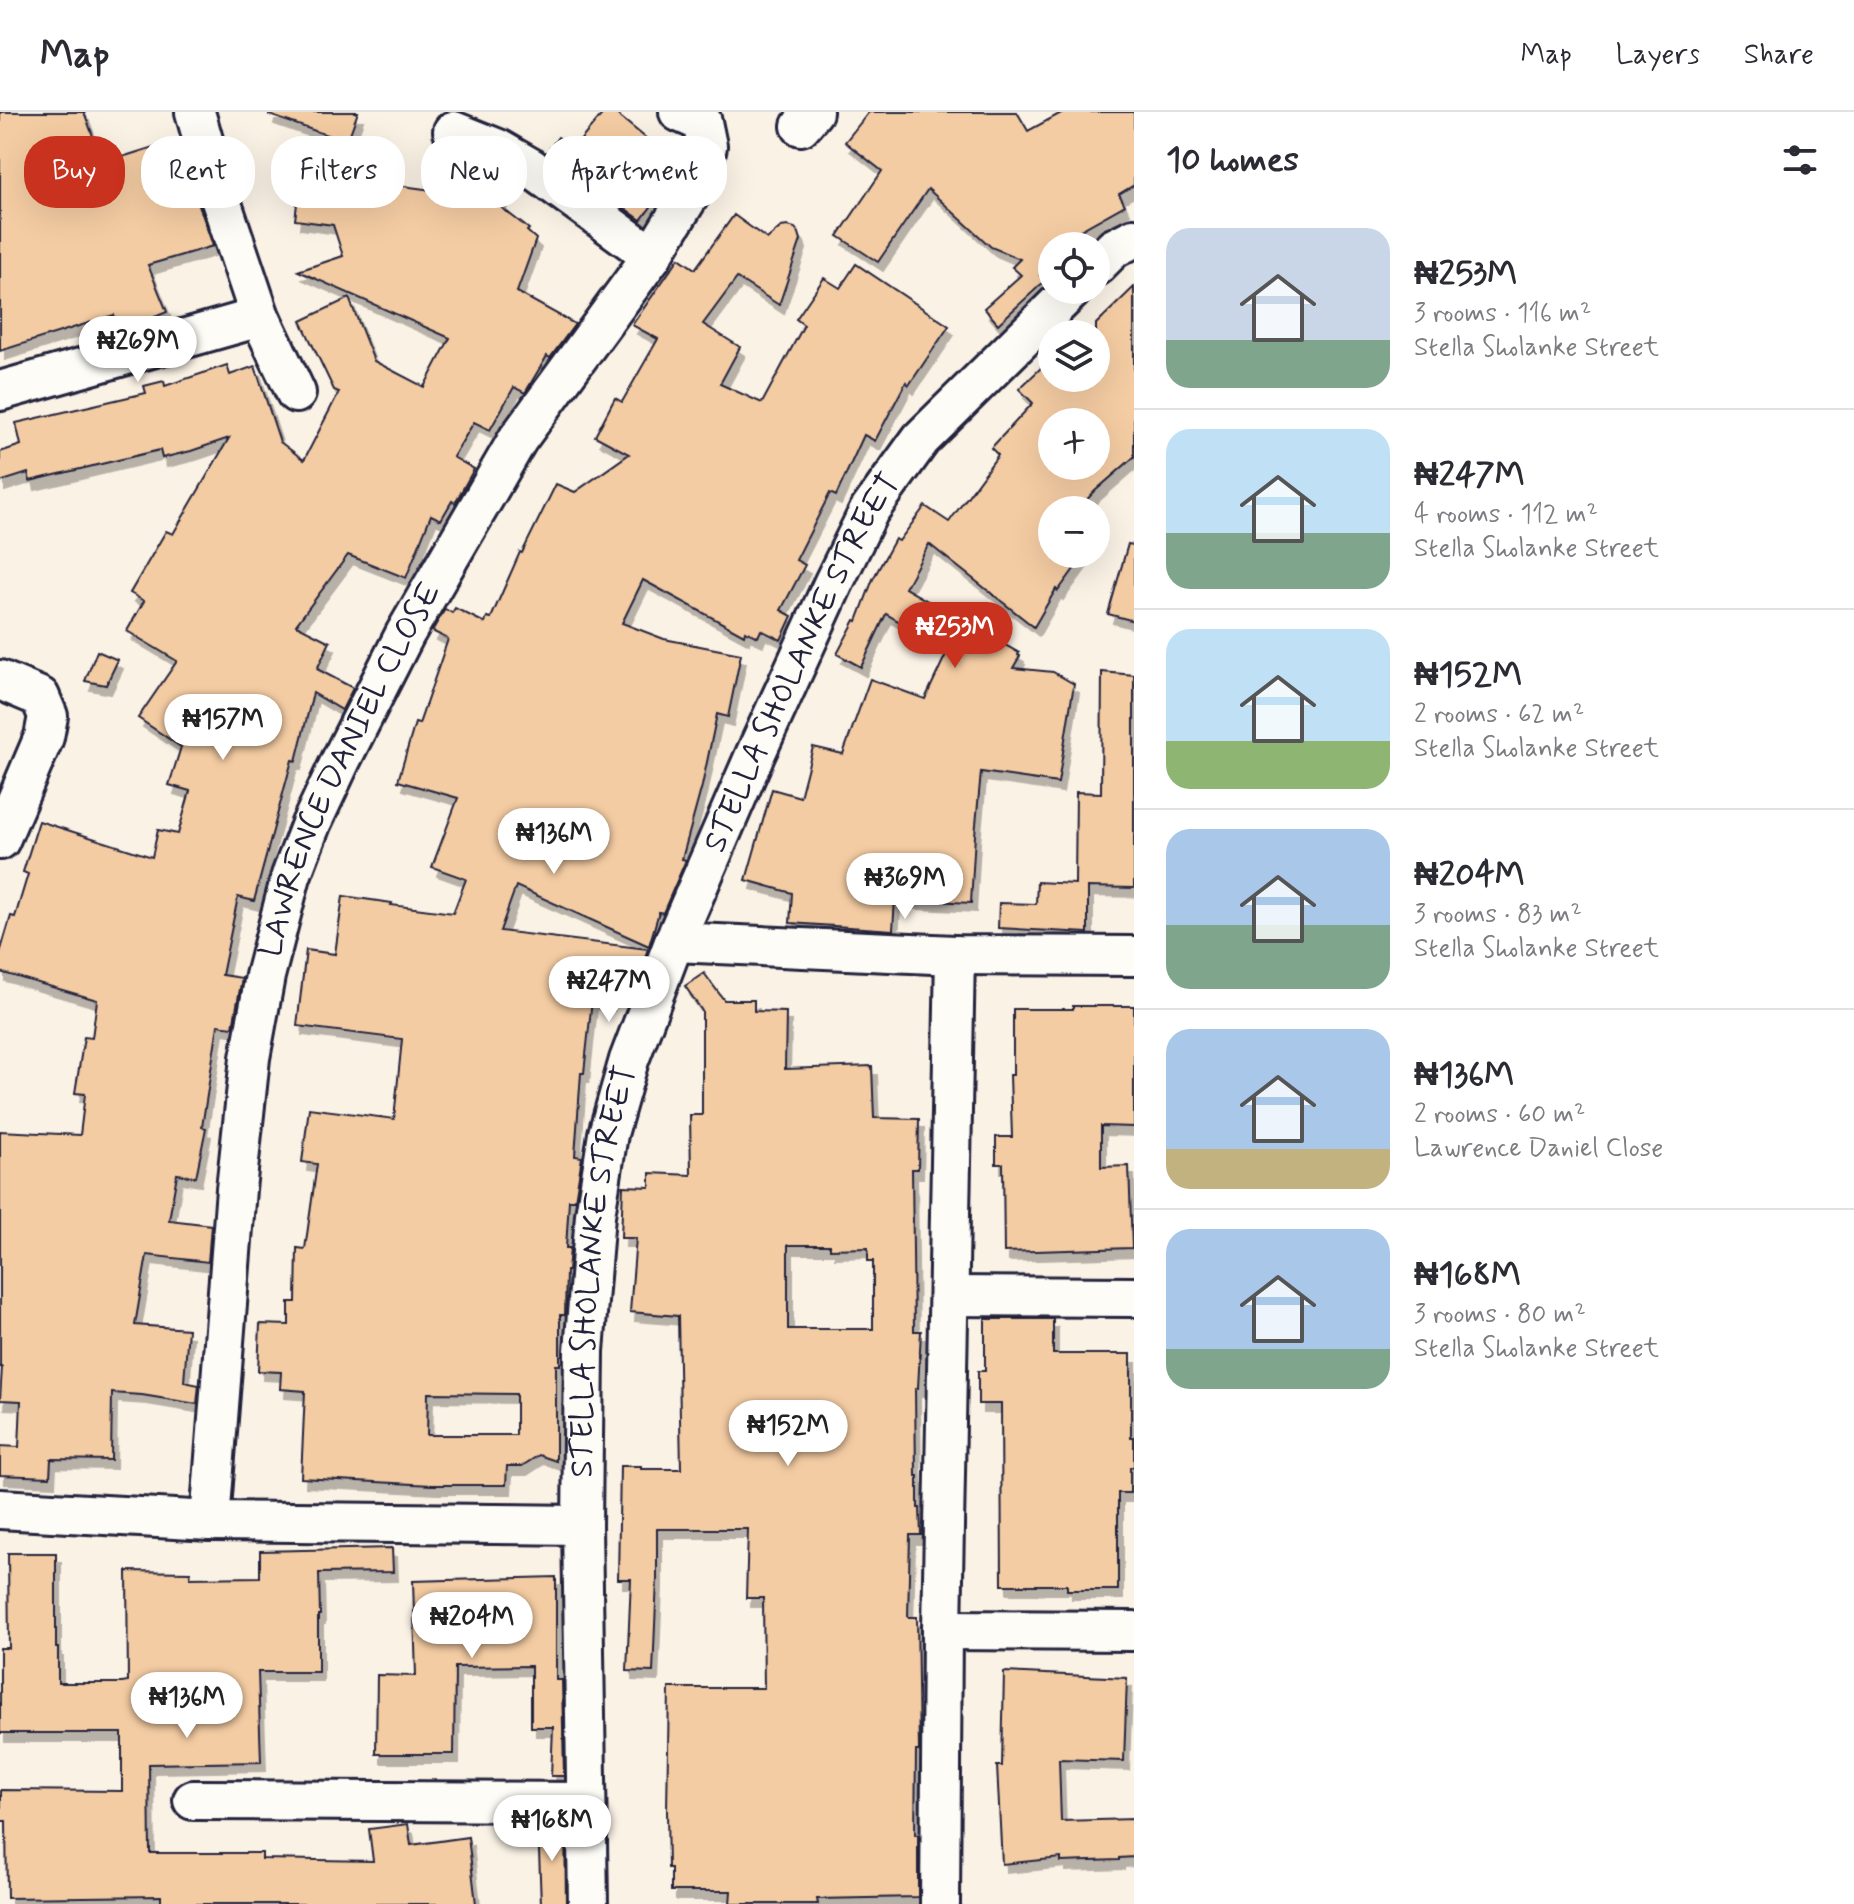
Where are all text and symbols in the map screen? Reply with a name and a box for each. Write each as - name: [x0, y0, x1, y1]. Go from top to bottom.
- text: Map: [40, 31, 110, 80]
- text: Map: [1521, 37, 1572, 74]
- text: Layers: [1616, 37, 1700, 74]
- text: Share: [1744, 37, 1814, 74]
- chip: Buy: [24, 136, 125, 208]
- chip: Rent: [141, 136, 255, 208]
- chip: Filters: [271, 136, 405, 208]
- chip: New: [421, 136, 527, 208]
- chip: Apartment: [543, 136, 727, 208]
- text: 10 homes: [1166, 138, 1299, 183]
- icon: filters: [1778, 138, 1822, 182]
- map controls: [1038, 232, 1110, 568]
- button: locate: [1038, 232, 1110, 304]
- text: ₦253M: [1414, 252, 1517, 297]
- icon: home: [1230, 260, 1326, 356]
- text: 3 rooms · 116 m²: [1414, 297, 1591, 331]
- pin: ₦269M: [82, 316, 194, 384]
- button: layers: [1038, 320, 1110, 392]
- text: ₦269M: [97, 325, 179, 359]
- text: Stella Sholanke Street: [1414, 331, 1659, 365]
- button: +: [1038, 408, 1110, 480]
- text: ₦247M: [1414, 453, 1525, 498]
- icon: home: [1230, 461, 1326, 557]
- street label: STELLA SHOLANKE STREET: [694, 465, 910, 859]
- button: −: [1038, 496, 1110, 568]
- text: 4 rooms · 112 m²: [1414, 498, 1598, 532]
- text: Stella Sholanke Street: [1414, 532, 1659, 566]
- street label: LAWRENCE DANIEL CLOSE: [250, 575, 451, 961]
- pin: ₦253M: [899, 602, 1011, 670]
- text: ₦253M: [916, 611, 994, 645]
- text: ₦152M: [1414, 653, 1522, 698]
- icon: home: [1230, 661, 1326, 757]
- pin: ₦157M: [167, 694, 279, 762]
- text: 2 rooms · 62 m²: [1414, 698, 1584, 732]
- text: ₦157M: [182, 703, 264, 737]
- text: Stella Sholanke Street: [1414, 732, 1659, 766]
- pin: ₦136M: [498, 808, 610, 876]
- text: ₦136M: [516, 817, 592, 851]
- pin: ₦369M: [849, 853, 961, 921]
- text: ₦204M: [1414, 853, 1525, 898]
- icon: home: [1230, 861, 1326, 957]
- text: ₦369M: [864, 862, 946, 896]
- text: 3 rooms · 83 m²: [1414, 898, 1582, 932]
- text: Stella Sholanke Street: [1414, 932, 1659, 966]
- pin: ₦247M: [553, 956, 665, 1024]
- text: ₦247M: [567, 965, 651, 999]
- text: ₦136M: [1414, 1053, 1514, 1098]
- street label: STELLA SHOLANKE STREET: [562, 1061, 647, 1478]
- icon: home: [1230, 1061, 1326, 1157]
- text: 2 rooms · 60 m²: [1414, 1098, 1585, 1132]
- text: Lawrence Daniel Close: [1414, 1132, 1663, 1166]
- text: ₦168M: [1414, 1253, 1521, 1298]
- icon: home: [1230, 1261, 1326, 1357]
- text: 3 rooms · 80 m²: [1414, 1298, 1586, 1332]
- text: Stella Sholanke Street: [1414, 1332, 1659, 1366]
- pin: ₦152M: [732, 1400, 844, 1468]
- text: ₦152M: [747, 1409, 829, 1443]
- pin: ₦204M: [416, 1592, 528, 1660]
- text: ₦204M: [430, 1601, 514, 1635]
- pin: ₦136M: [131, 1672, 243, 1740]
- text: ₦136M: [149, 1681, 225, 1715]
- pin: ₦168M: [496, 1795, 608, 1863]
- text: ₦168M: [511, 1804, 593, 1838]

